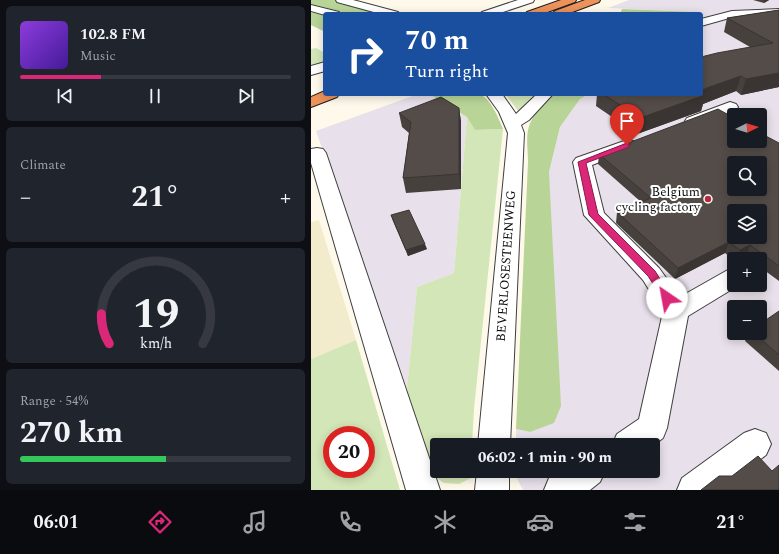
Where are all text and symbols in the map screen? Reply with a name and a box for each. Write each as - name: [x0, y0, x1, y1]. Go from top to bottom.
- text: 70 m: [405, 19, 469, 62]
- text: 102.8 FM: [80, 23, 146, 46]
- icon: right: [339, 28, 391, 80]
- text: Music: [80, 46, 116, 66]
- text: Turn right: [405, 58, 488, 85]
- icon: previous: [54, 85, 76, 107]
- icon: pause: [144, 85, 166, 107]
- icon: next: [235, 85, 257, 107]
- pin: [610, 104, 644, 145]
- north arrow: [727, 108, 767, 148]
- map controls: [727, 108, 767, 340]
- icon: arrive: [616, 110, 638, 132]
- text: Climate: [20, 155, 66, 175]
- button: search: [727, 156, 767, 196]
- text: 21°: [131, 174, 180, 220]
- text: −: [20, 181, 31, 214]
- text: +: [280, 181, 291, 214]
- place label: Belgium cycling factory: [616, 182, 701, 217]
- street label: BEVERLOSESTEENWEG: [491, 190, 521, 342]
- marker: Belgium cycling factory: [703, 194, 713, 204]
- button: layers: [727, 204, 767, 244]
- button: +: [727, 252, 767, 292]
- position arrow: [646, 277, 688, 319]
- text: 19: [132, 282, 179, 345]
- button: −: [727, 300, 767, 340]
- text: km/h: [139, 332, 172, 354]
- text: Range · 54%: [20, 391, 88, 411]
- text: 270 km: [20, 410, 123, 456]
- speed limit sign: 20: [323, 426, 375, 478]
- text: 06:02 · 1 min · 90 m: [478, 446, 612, 469]
- icon: directions: [146, 508, 174, 536]
- icon: music: [241, 508, 269, 536]
- icon: phone: [336, 508, 364, 536]
- icon: climate: [431, 508, 459, 536]
- icon: car: [526, 508, 554, 536]
- icon: filters: [621, 508, 649, 536]
- text: 06:01: [34, 509, 79, 536]
- text: 21°: [716, 509, 745, 536]

